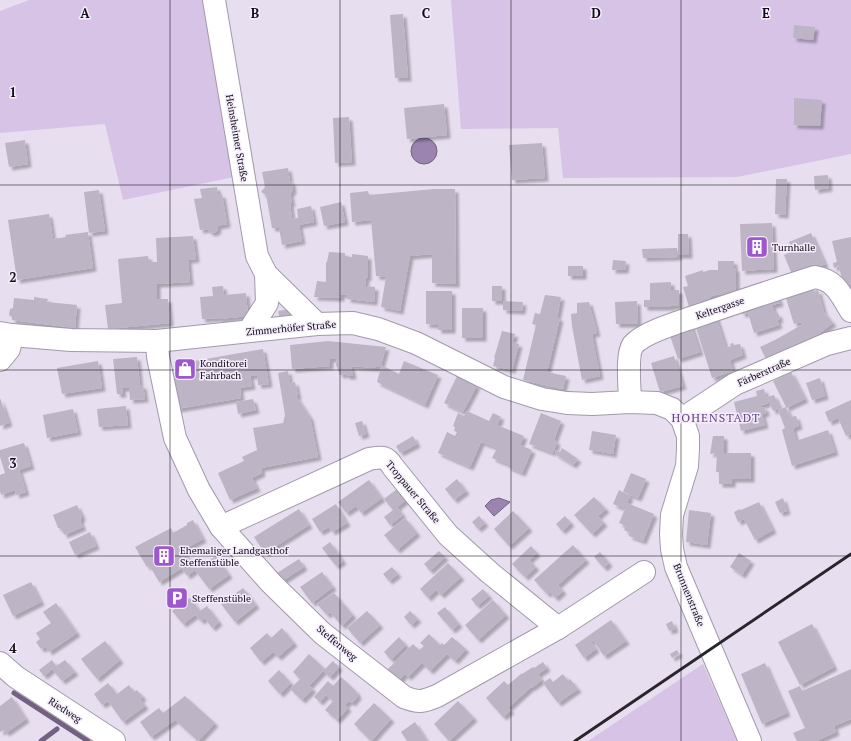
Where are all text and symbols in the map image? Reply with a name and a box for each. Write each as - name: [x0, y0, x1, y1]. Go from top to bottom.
- text: A: [80, 4, 90, 22]
- text: B: [251, 4, 259, 22]
- text: C: [422, 4, 430, 22]
- text: D: [591, 4, 601, 22]
- text: E: [762, 4, 770, 22]
- text: 1: [9, 83, 17, 101]
- street label: Heinsheimer Straße: [223, 93, 251, 183]
- building icon: Turnhalle: [744, 234, 770, 260]
- place label: Turnhalle: [772, 241, 815, 254]
- text: 2: [9, 268, 17, 286]
- street label: Keltergasse: [694, 294, 746, 322]
- street label: Zimmerhöfer Straße: [245, 318, 337, 338]
- street label: Färberstraße: [735, 354, 793, 390]
- shop icon: Konditorei Fahrbach: [172, 356, 198, 382]
- place label: Konditorei Fahrbach: [200, 357, 247, 382]
- district label: HOHENSTADT: [672, 410, 760, 425]
- text: 3: [9, 454, 17, 472]
- street label: Troppauer Straße: [383, 458, 443, 526]
- building icon: Ehemaliger Landgasthof Steffenstüble: [151, 543, 177, 569]
- place label: Ehemaliger Landgasthof Steffenstüble: [180, 544, 289, 569]
- street label: Brunnenstraße: [670, 562, 708, 628]
- parking icon: Steffenstüble: [164, 585, 190, 611]
- place label: Steffenstüble: [192, 592, 251, 605]
- street label: Steffenweg: [314, 622, 361, 664]
- text: 4: [9, 639, 17, 657]
- street label: Riedweg: [46, 694, 85, 726]

